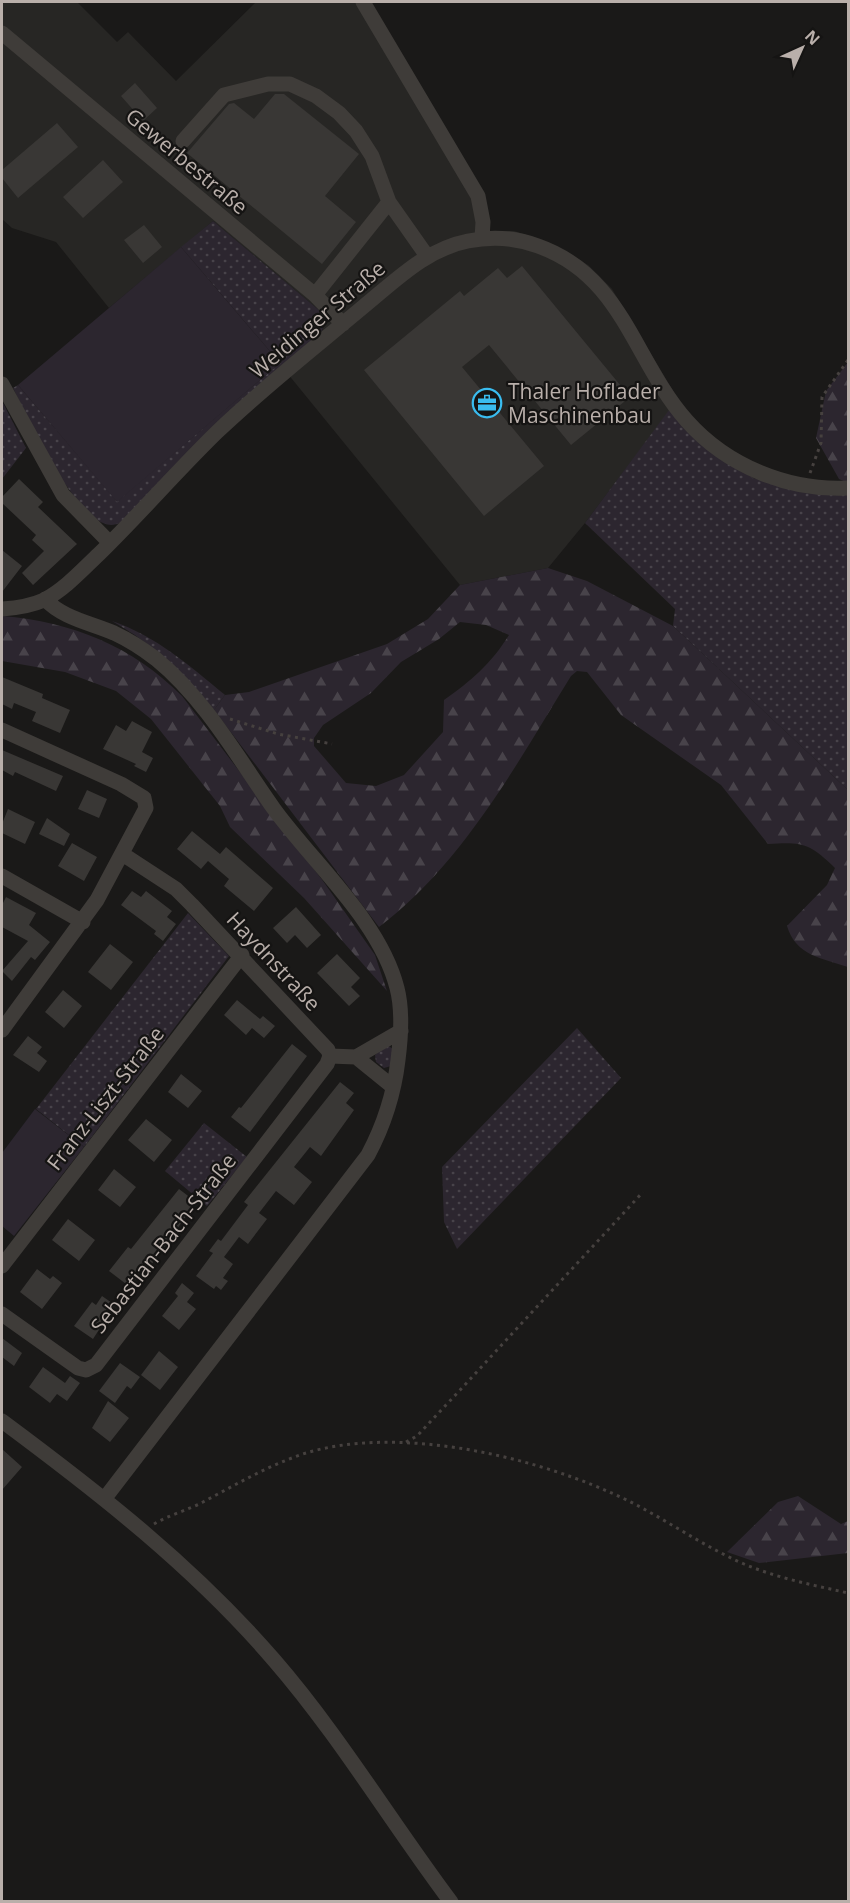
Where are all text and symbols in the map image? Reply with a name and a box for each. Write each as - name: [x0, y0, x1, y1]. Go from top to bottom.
- north arrow: [772, 18, 832, 78]
- text: N: [800, 25, 825, 50]
- street label: Gewerbestraße: [120, 102, 254, 220]
- street label: Weidinger Straße: [243, 254, 391, 384]
- place label: Thaler Hoflader Maschinenbau: [508, 377, 661, 429]
- office icon: Thaler Hoflader Maschinenbau: [471, 387, 503, 419]
- street label: Haydnstraße: [221, 905, 327, 1017]
- street label: Franz-Liszt-Straße: [40, 1020, 170, 1176]
- street label: Sebastian-Bach-Straße: [84, 1147, 242, 1339]

